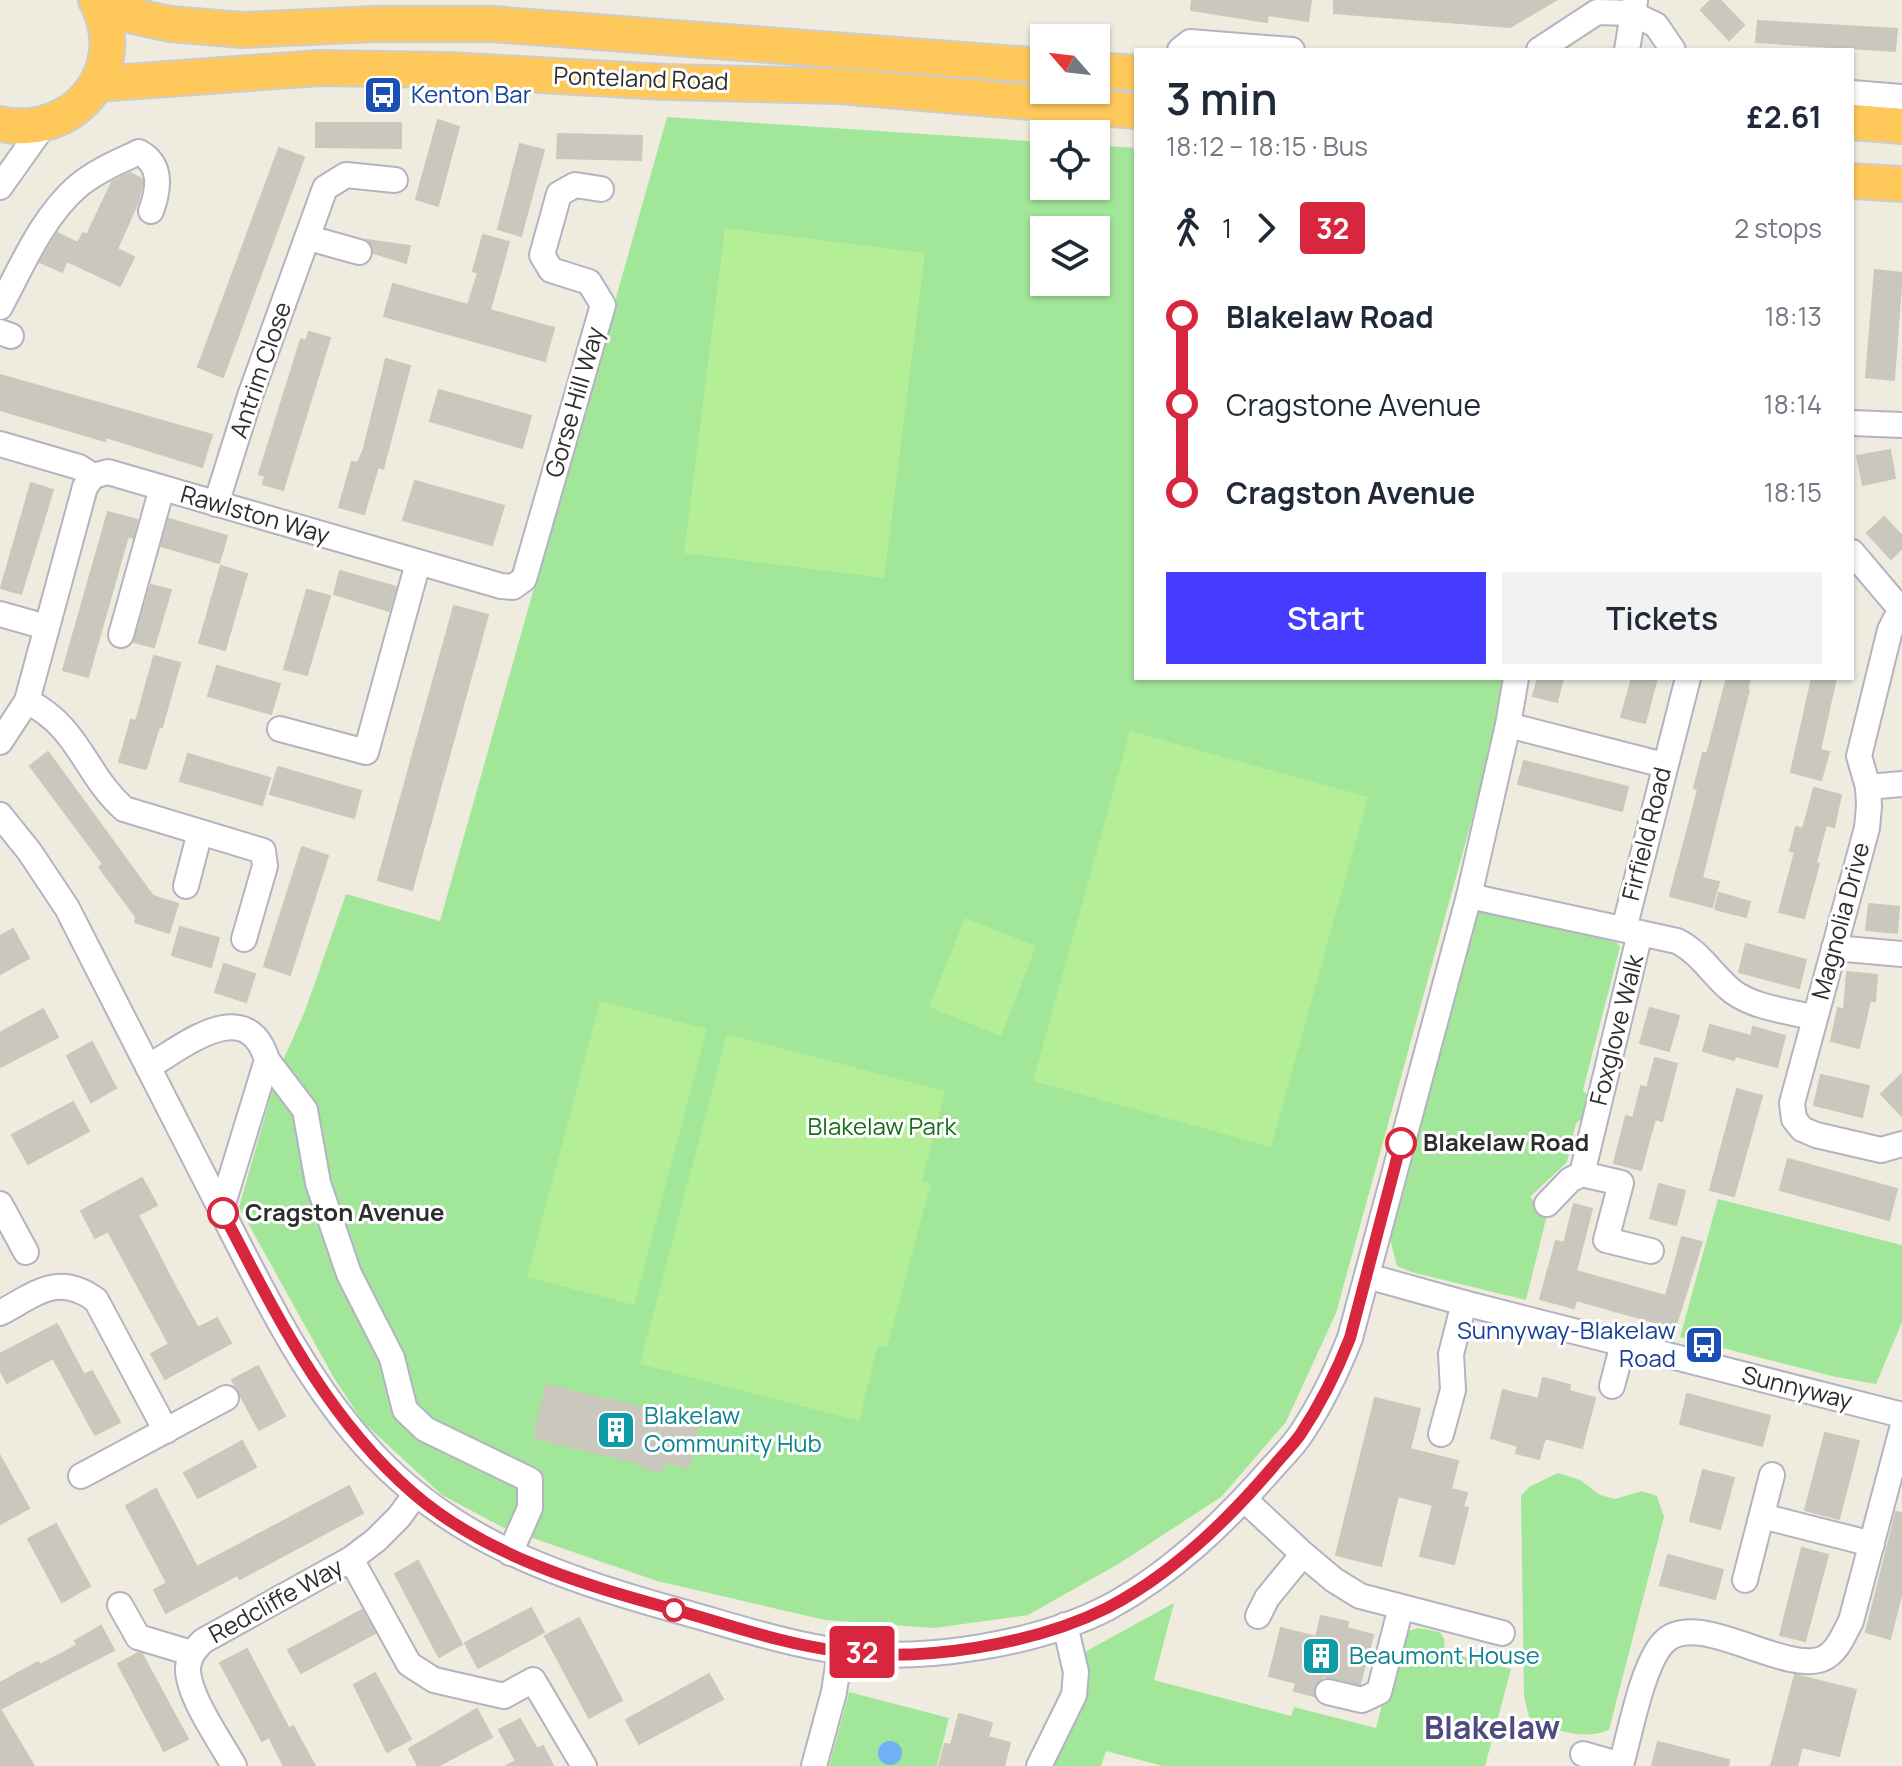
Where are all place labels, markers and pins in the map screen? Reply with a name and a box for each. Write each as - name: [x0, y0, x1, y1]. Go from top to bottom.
- bus stop icon: Kenton Bar: [362, 74, 404, 116]
- place label: Kenton Bar: [411, 77, 532, 110]
- place label: Blakelaw Road: [1423, 1125, 1589, 1158]
- marker: Blakelaw Road: [1386, 1128, 1416, 1158]
- place label: Cragston Avenue: [245, 1195, 444, 1228]
- marker: Cragston Avenue: [208, 1198, 238, 1228]
- place label: Sunnyway-Blakelaw Road: [1457, 1313, 1676, 1374]
- bus stop icon: Sunnyway-Blakelaw Road: [1683, 1324, 1725, 1366]
- place label: Blakelaw Community Hub: [644, 1398, 822, 1459]
- building icon: Blakelaw Community Hub: [595, 1409, 637, 1451]
- unlabelled marker: [663, 1599, 685, 1621]
- building icon: Beaumont House: [1300, 1635, 1342, 1677]
- place label: Beaumont House: [1349, 1638, 1540, 1671]

